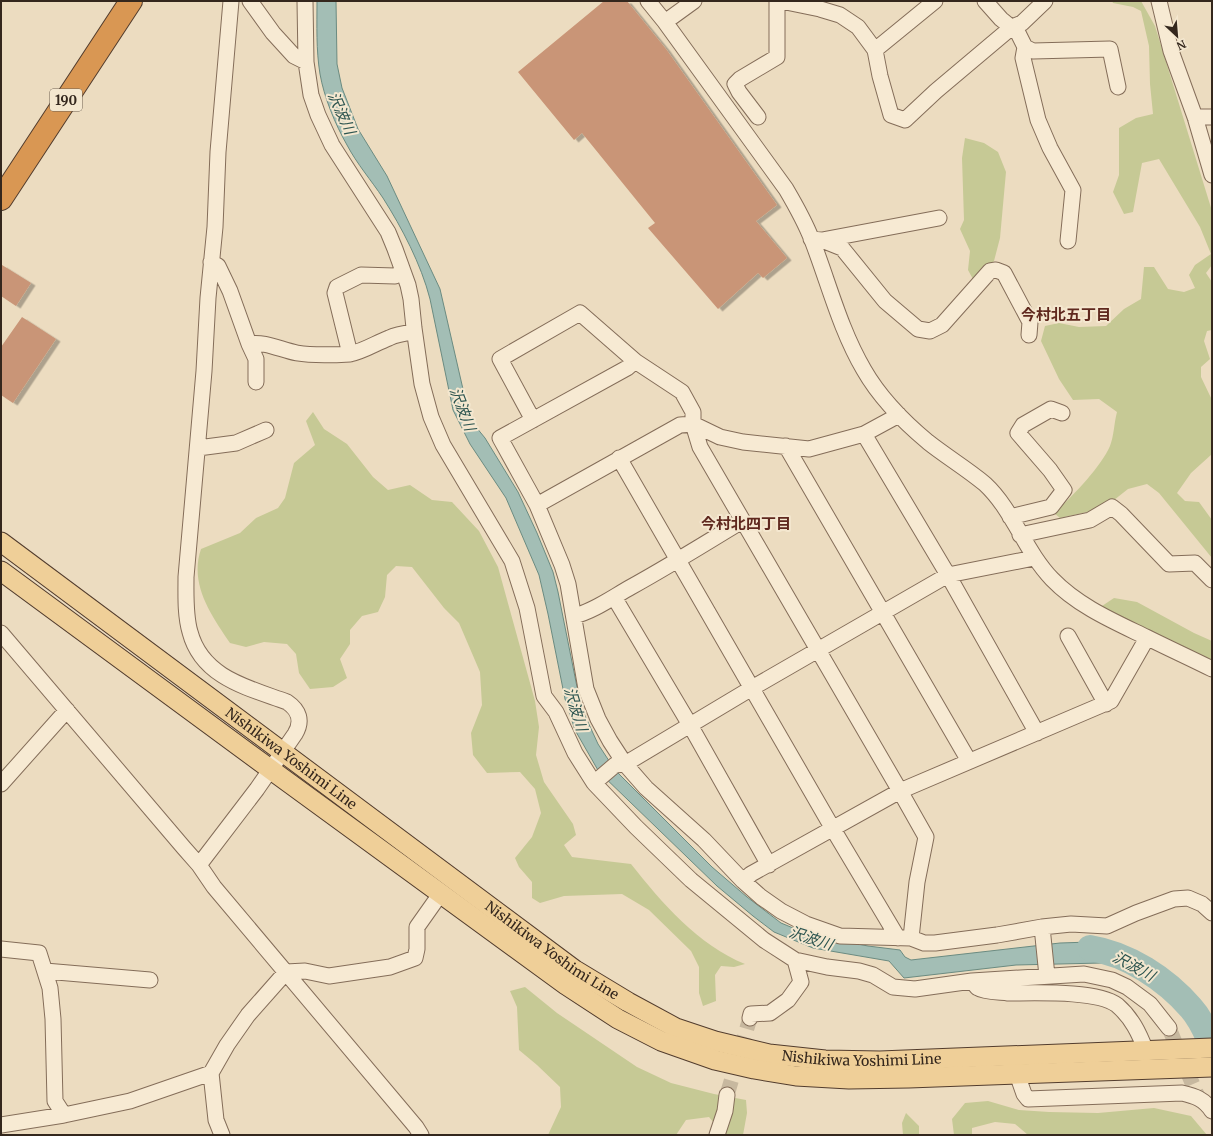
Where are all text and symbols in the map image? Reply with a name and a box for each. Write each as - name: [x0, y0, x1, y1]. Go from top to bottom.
- north arrow: [1157, 16, 1197, 56]
- text: N: [1174, 37, 1188, 53]
- road number: 190: [50, 89, 82, 111]
- water label: 沢波川: [324, 89, 361, 139]
- district label: 今村北五丁目: [1021, 305, 1111, 324]
- water label: 沢波川: [446, 385, 481, 435]
- district label: 今村北四丁目: [701, 514, 791, 533]
- water label: 沢波川: [560, 685, 592, 735]
- street label: Nishikiwa Yoshimi Line: [222, 703, 361, 813]
- street label: Nishikiwa Yoshimi Line: [482, 897, 622, 1003]
- water label: 沢波川: [787, 922, 837, 955]
- water label: 沢波川: [1110, 947, 1160, 986]
- street label: Nishikiwa Yoshimi Line: [781, 1046, 942, 1070]

